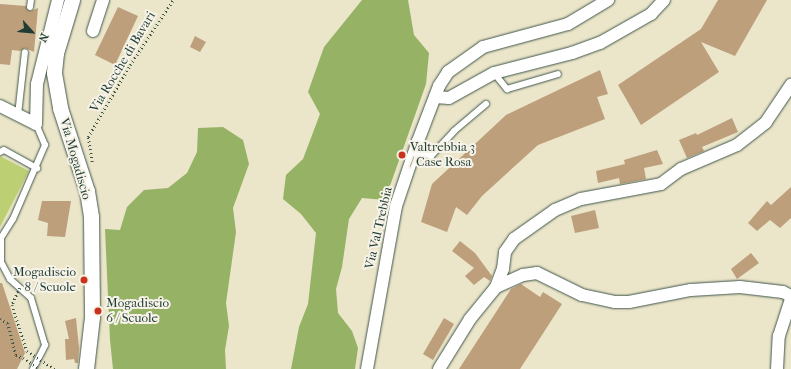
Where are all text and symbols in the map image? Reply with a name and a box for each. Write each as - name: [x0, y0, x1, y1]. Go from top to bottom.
- street label: Via Rocche di Bavari: [87, 9, 159, 115]
- north arrow: [12, 12, 52, 52]
- text: N: [35, 31, 51, 44]
- street label: Via Mogadiscio: [56, 116, 94, 202]
- place label: Valtrebbia 3 / Case Rosa: [410, 140, 475, 171]
- marker: Valtrebbia 3 / Case Rosa: [397, 150, 407, 160]
- street label: Via Val Trebbia: [362, 185, 396, 271]
- place label: Mogadiscio 8 / Scuole: [13, 265, 76, 296]
- marker: Mogadiscio 8 / Scuole: [79, 275, 89, 285]
- place label: Mogadiscio 6 / Scuole: [106, 296, 169, 327]
- marker: Mogadiscio 6 / Scuole: [93, 306, 103, 316]

